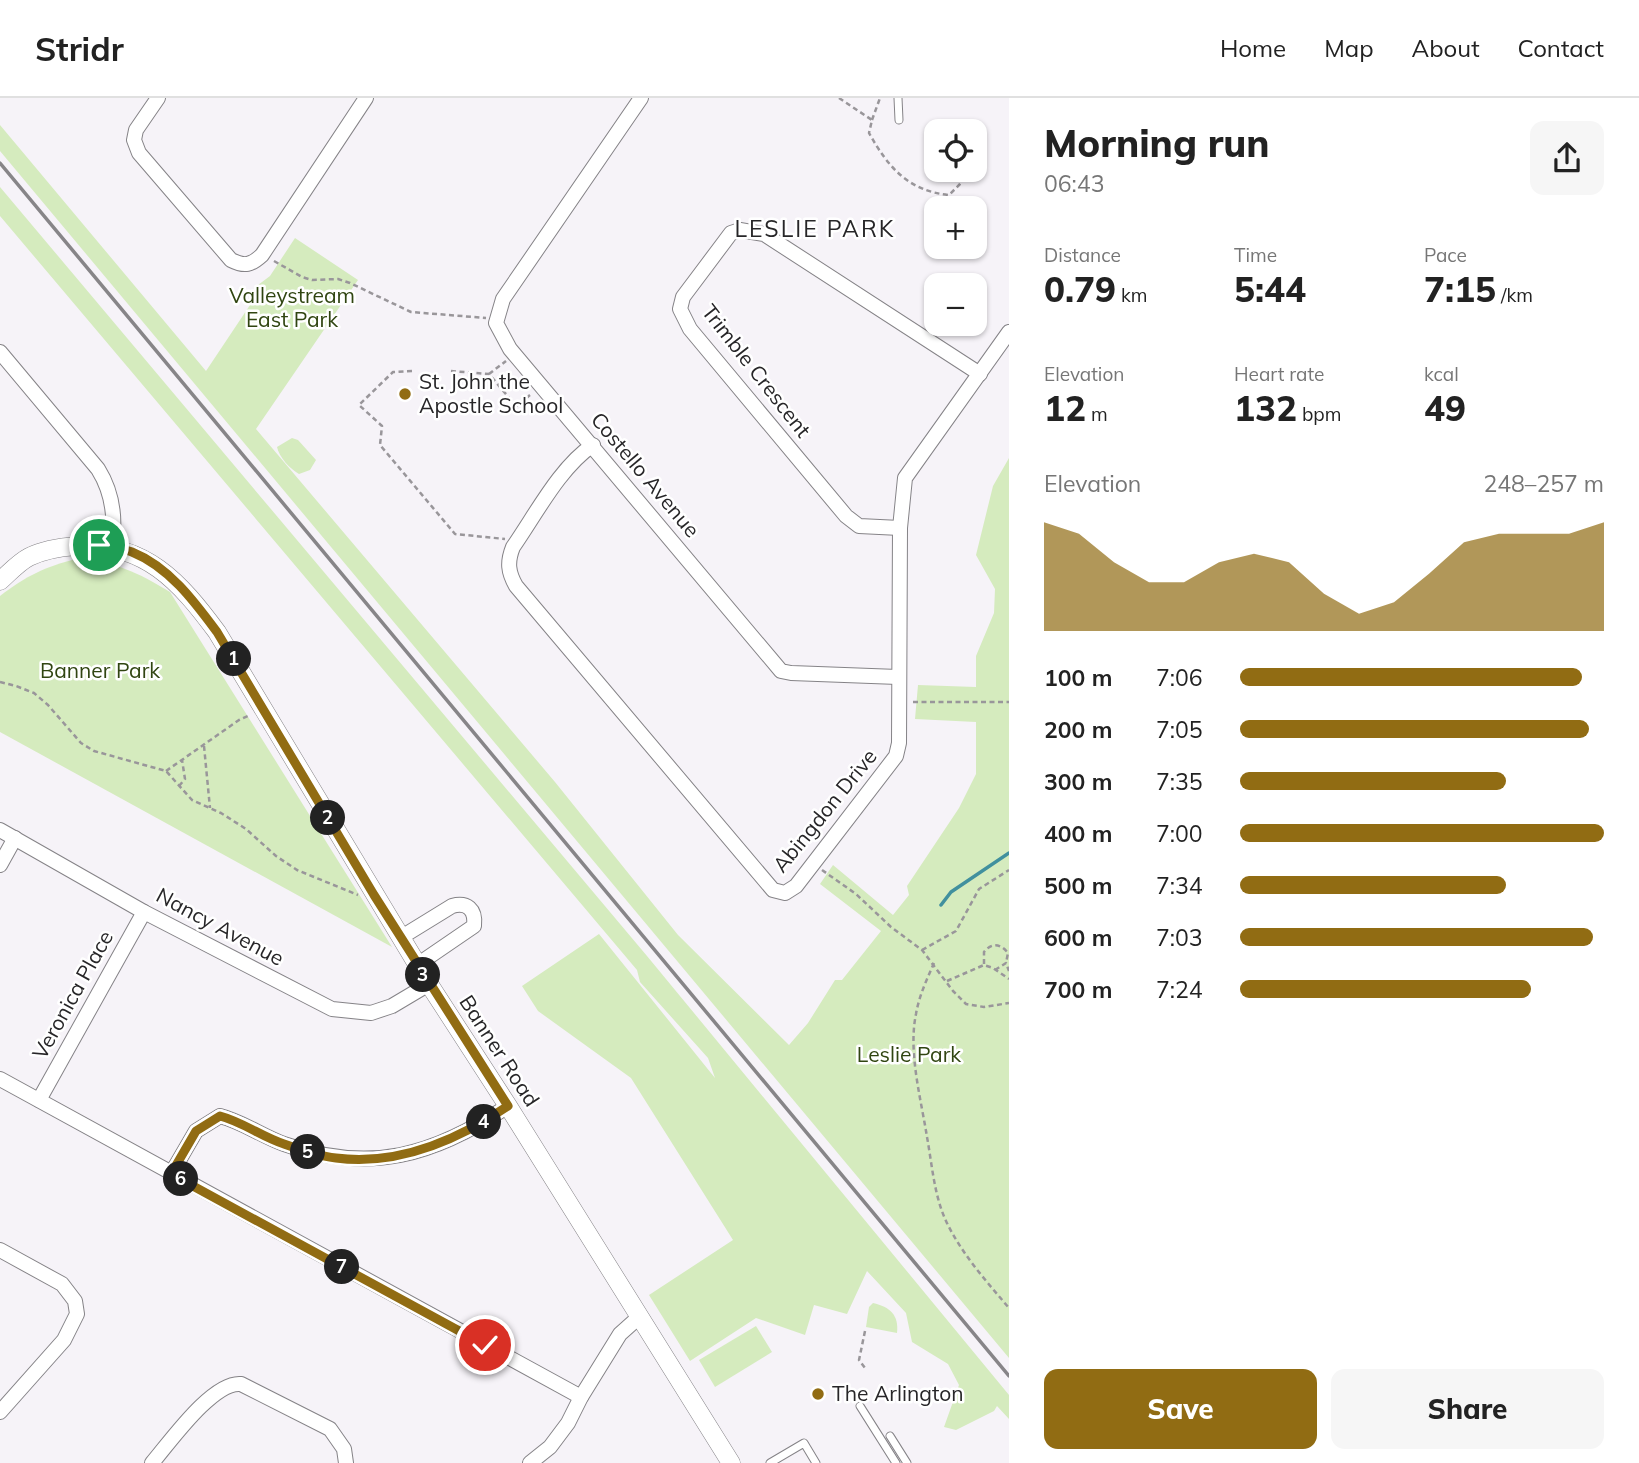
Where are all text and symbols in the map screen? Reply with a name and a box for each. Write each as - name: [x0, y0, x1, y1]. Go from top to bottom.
- text: Stridr: [35, 28, 124, 69]
- text: Home: [1220, 33, 1286, 63]
- text: Map: [1324, 33, 1374, 63]
- text: About: [1412, 33, 1480, 63]
- text: Contact: [1518, 33, 1604, 63]
- map controls: [924, 119, 987, 336]
- button: locate: [924, 119, 987, 182]
- text: Morning run: [1044, 119, 1270, 167]
- button: share: [1530, 121, 1604, 195]
- text: 06:43: [1044, 169, 1104, 198]
- button: +: [924, 196, 987, 259]
- district label: LESLIE PARK: [735, 214, 895, 243]
- text: Distance: [1044, 243, 1121, 267]
- text: Time: [1234, 243, 1277, 267]
- text: Pace: [1424, 243, 1467, 267]
- text: 0.79: [1044, 267, 1116, 311]
- text: 5:44: [1234, 267, 1306, 311]
- text: 7:15: [1424, 267, 1496, 311]
- button: −: [924, 273, 987, 336]
- park label: Valleystream East Park: [229, 282, 355, 332]
- text: km: [1116, 283, 1148, 307]
- text: /km: [1496, 283, 1533, 307]
- street label: Trimble Crescent: [697, 299, 817, 442]
- text: Elevation: [1044, 362, 1124, 386]
- text: Heart rate: [1234, 362, 1324, 386]
- text: kcal: [1424, 362, 1459, 386]
- place label: St. John the Apostle School: [419, 368, 563, 418]
- marker: St. John the Apostle School: [397, 386, 413, 402]
- text: 12: [1044, 386, 1086, 430]
- text: 132: [1234, 386, 1297, 430]
- text: 49: [1424, 386, 1466, 430]
- text: m: [1086, 402, 1108, 426]
- text: bpm: [1297, 402, 1341, 426]
- street label: Costello Avenue: [586, 407, 706, 542]
- text: Elevation: [1044, 469, 1141, 498]
- text: 248–257 m: [1483, 469, 1604, 498]
- pin: [69, 515, 129, 575]
- icon: arrive: [80, 526, 118, 564]
- pin: 1: [216, 642, 252, 676]
- text: 1: [228, 646, 239, 670]
- park label: Banner Park: [40, 657, 160, 683]
- text: 100 m: [1044, 663, 1112, 692]
- text: 7:06: [1156, 663, 1203, 692]
- text: 200 m: [1044, 715, 1112, 744]
- text: 7:05: [1156, 715, 1203, 744]
- street label: Abingdon Drive: [767, 743, 882, 877]
- text: 300 m: [1044, 767, 1112, 796]
- text: 7:35: [1156, 767, 1203, 796]
- pin: 2: [310, 800, 346, 836]
- text: 2: [322, 805, 333, 829]
- text: 400 m: [1044, 819, 1112, 848]
- text: 7:00: [1156, 819, 1203, 848]
- text: 500 m: [1044, 871, 1112, 900]
- text: 7:34: [1156, 871, 1203, 900]
- street label: Nancy Avenue: [152, 882, 289, 971]
- text: 600 m: [1044, 923, 1112, 952]
- text: 7:03: [1156, 923, 1203, 952]
- street label: Veronica Place: [26, 926, 118, 1063]
- pin: 3: [406, 958, 440, 992]
- text: 3: [417, 962, 428, 986]
- text: 700 m: [1044, 975, 1112, 1004]
- text: 7:24: [1156, 975, 1203, 1004]
- street label: Banner Road: [454, 990, 545, 1111]
- park label: Leslie Park: [857, 1041, 961, 1067]
- pin: 4: [466, 1104, 502, 1140]
- text: 4: [478, 1109, 489, 1133]
- pin: 5: [290, 1134, 326, 1170]
- text: 5: [302, 1139, 313, 1163]
- pin: 6: [164, 1162, 198, 1196]
- text: 6: [175, 1166, 186, 1190]
- pin: 7: [324, 1250, 360, 1284]
- text: 7: [336, 1254, 347, 1278]
- pin: [455, 1315, 515, 1375]
- icon: check: [466, 1326, 504, 1364]
- button: Save: [1044, 1369, 1317, 1449]
- button: Share: [1331, 1369, 1604, 1449]
- place label: The Arlington: [832, 1380, 963, 1406]
- marker: The Arlington: [810, 1386, 826, 1402]

